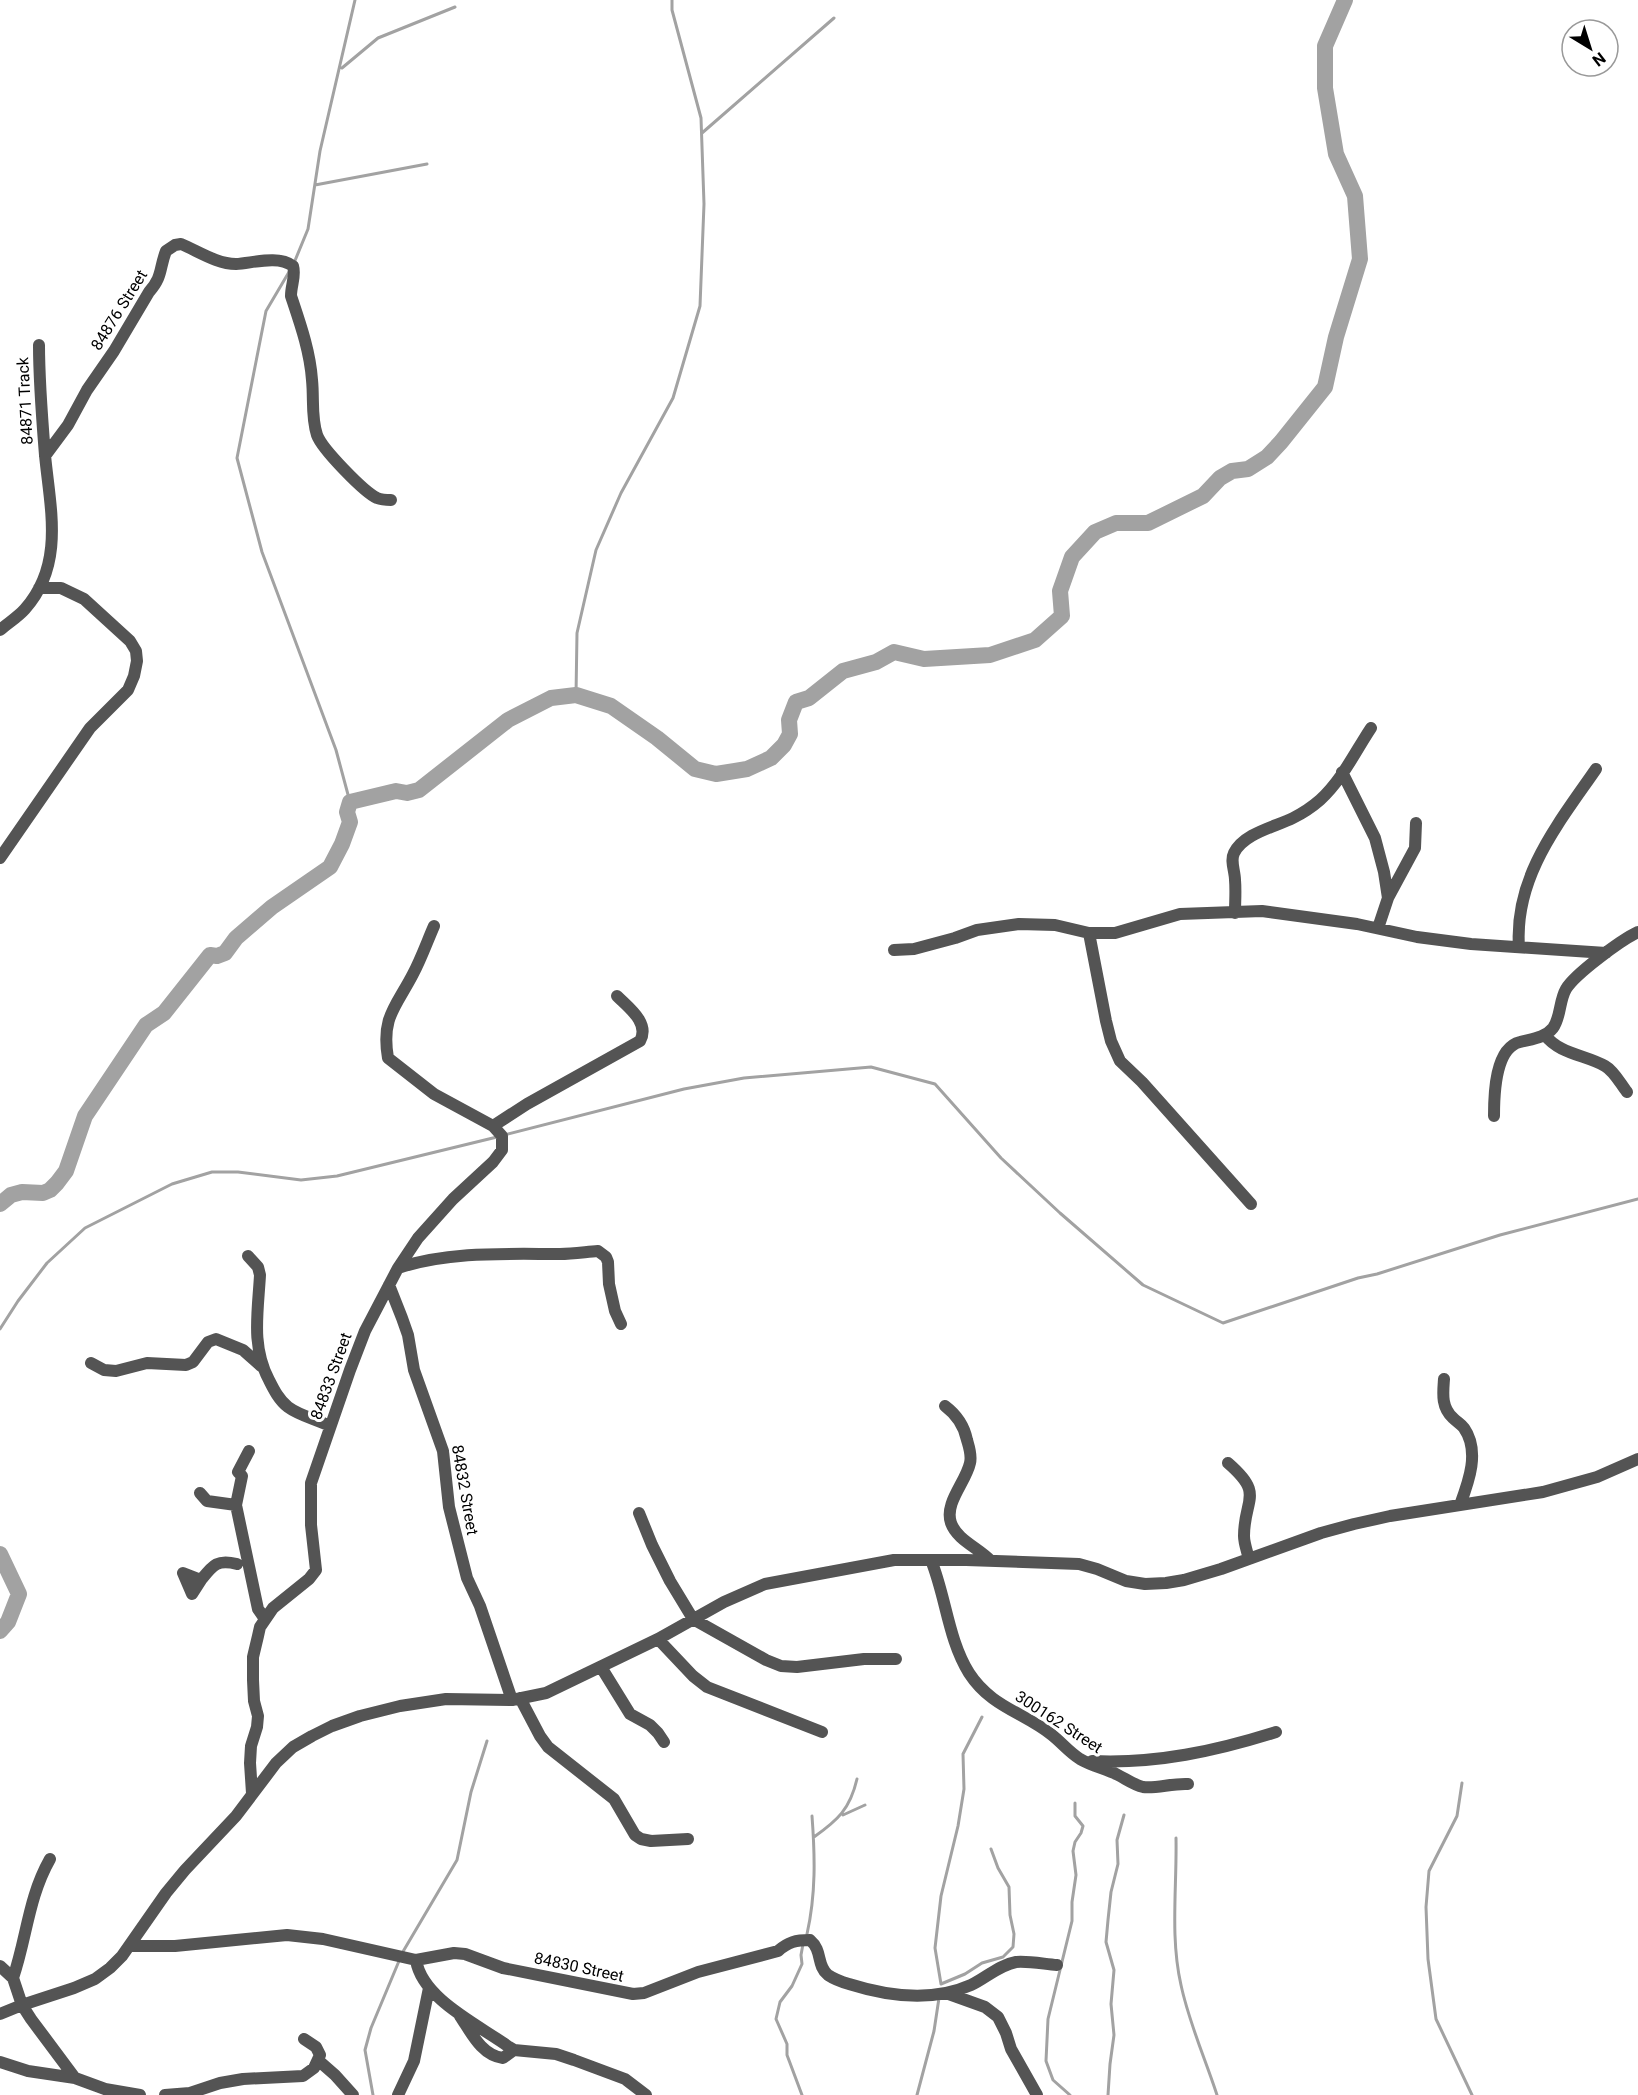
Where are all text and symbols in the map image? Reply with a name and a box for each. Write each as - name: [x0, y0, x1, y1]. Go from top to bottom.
- north arrow: [1560, 18, 1620, 78]
- text: N: [1589, 48, 1609, 70]
- street label: 84876 Street: [87, 266, 151, 354]
- street label: 84871 Track: [13, 356, 37, 445]
- street label: 84833 Street: [306, 1330, 356, 1422]
- street label: 84832 Street: [448, 1443, 482, 1537]
- street label: 300162 Street: [1012, 1687, 1106, 1757]
- street label: 84830 Street: [532, 1948, 626, 1986]

